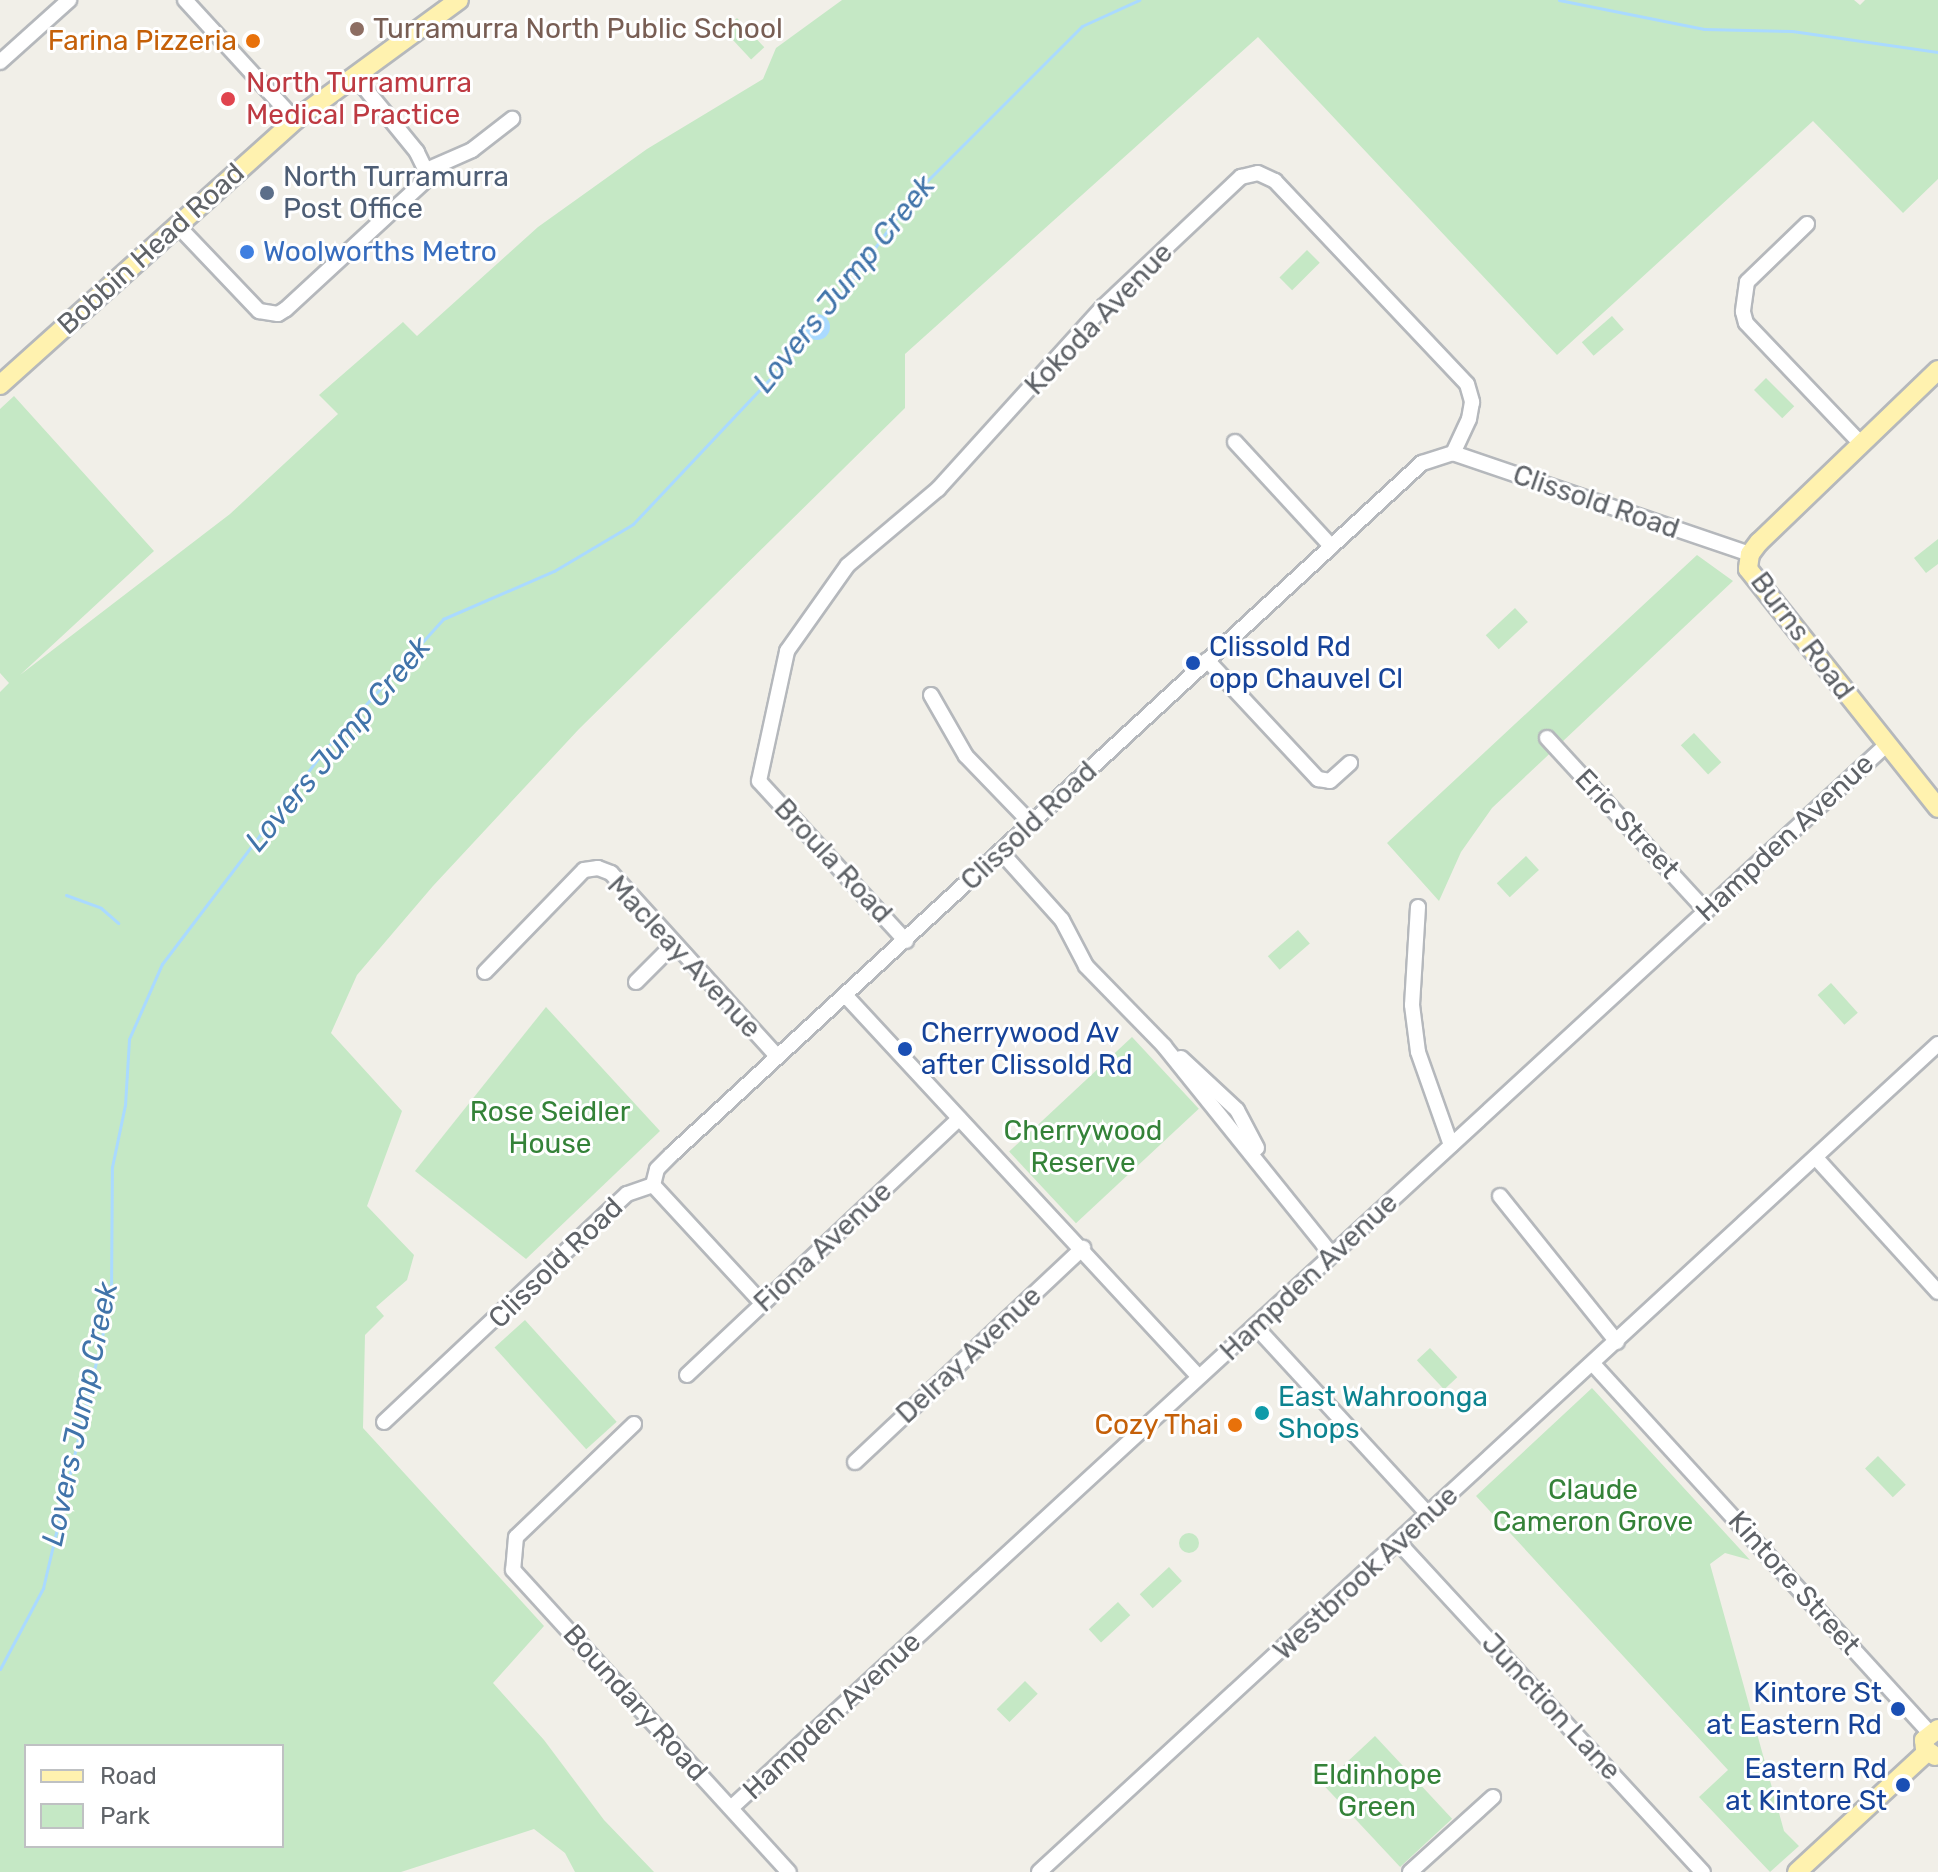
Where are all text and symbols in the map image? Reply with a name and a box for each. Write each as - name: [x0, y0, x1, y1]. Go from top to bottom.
- place label: Turramurra North Public School: [373, 12, 783, 46]
- marker: Turramurra North Public School: [348, 20, 366, 38]
- place label: Farina Pizzeria: [48, 24, 237, 58]
- marker: Farina Pizzeria: [244, 32, 262, 50]
- place label: North Turramurra Medical Practice: [246, 66, 473, 132]
- marker: North Turramurra Medical Practice: [217, 88, 239, 110]
- street label: Bobbin Head Road: [51, 156, 251, 342]
- place label: North Turramurra Post Office: [283, 160, 510, 226]
- water label: Lovers Jump Creek: [745, 168, 943, 400]
- marker: North Turramurra Post Office: [258, 184, 276, 202]
- place label: Woolworths Metro: [263, 235, 497, 269]
- street label: Kokoda Avenue: [1018, 236, 1180, 402]
- marker: Woolworths Metro: [238, 243, 256, 261]
- street label: Clissold Road: [1508, 458, 1684, 546]
- street label: Burns Road: [1743, 566, 1861, 706]
- water label: Lovers Jump Creek: [238, 629, 438, 859]
- place label: Clissold Rd opp Chauvel Cl: [1209, 630, 1403, 696]
- marker: Clissold Rd opp Chauvel Cl: [1184, 654, 1202, 672]
- street label: Hampden Avenue: [1689, 747, 1881, 929]
- street label: Clissold Road: [954, 755, 1104, 897]
- street label: Eric Street: [1568, 762, 1686, 886]
- street label: Broula Road: [767, 792, 899, 930]
- street label: Macleay Avenue: [600, 868, 768, 1046]
- place label: Cherrywood Av after Clissold Rd: [921, 1016, 1133, 1082]
- marker: Cherrywood Av after Clissold Rd: [896, 1040, 914, 1058]
- park label: Rose Seidler House: [470, 1095, 630, 1161]
- park label: Cherrywood Reserve: [1004, 1114, 1162, 1180]
- street label: Fiona Avenue: [747, 1175, 899, 1319]
- street label: Hampden Avenue: [1213, 1186, 1405, 1368]
- street label: Clissold Road: [482, 1191, 630, 1335]
- water label: Lovers Jump Creek: [34, 1279, 126, 1549]
- street label: Delray Avenue: [889, 1279, 1049, 1431]
- place label: East Wahroonga Shops: [1278, 1380, 1488, 1446]
- marker: East Wahroonga Shops: [1253, 1404, 1271, 1422]
- place label: Cozy Thai: [1093, 1408, 1219, 1442]
- marker: Cozy Thai: [1226, 1416, 1244, 1434]
- park label: Claude Cameron Grove: [1493, 1473, 1693, 1539]
- street label: Westbrook Avenue: [1266, 1478, 1466, 1668]
- street label: Kintore Street: [1721, 1504, 1867, 1662]
- street label: Boundary Road: [556, 1617, 714, 1789]
- street label: Hampden Avenue: [736, 1625, 928, 1807]
- street label: Junction Lane: [1474, 1627, 1628, 1787]
- place label: Kintore St at Eastern Rd: [1706, 1676, 1882, 1742]
- marker: Kintore St at Eastern Rd: [1889, 1700, 1907, 1718]
- legend: [24, 1744, 284, 1848]
- place label: Eastern Rd at Kintore St: [1725, 1752, 1887, 1818]
- park label: Eldinhope Green: [1312, 1758, 1442, 1824]
- text: Road: [100, 1762, 157, 1790]
- marker: Eastern Rd at Kintore St: [1894, 1776, 1912, 1794]
- text: Park: [100, 1802, 150, 1830]

